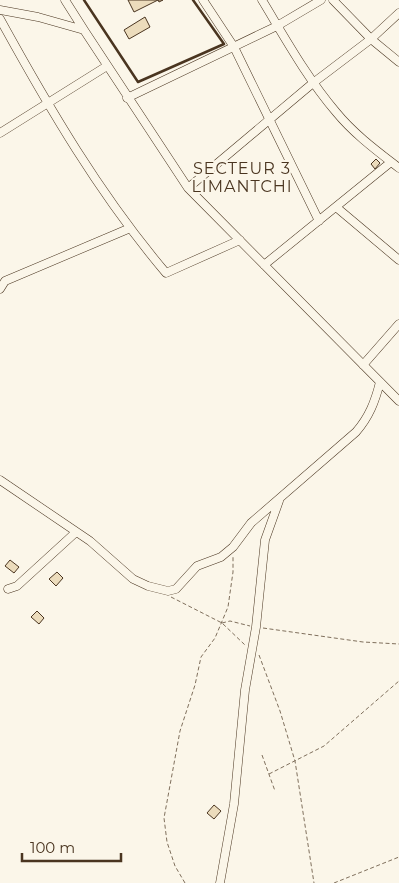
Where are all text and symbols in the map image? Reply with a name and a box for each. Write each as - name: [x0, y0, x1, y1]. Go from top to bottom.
- district label: SECTEUR 3 LIMANTCHI: [191, 159, 293, 196]
- scale bar: [22, 830, 121, 862]
- text: 100 m: [30, 838, 75, 857]

